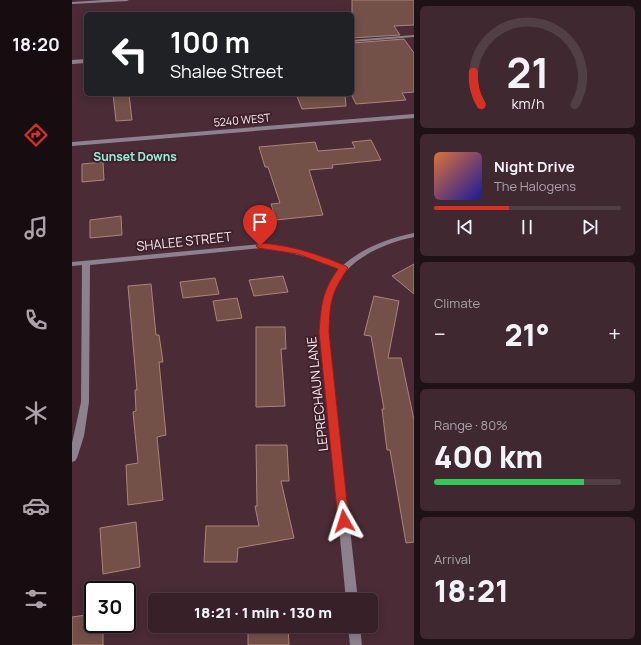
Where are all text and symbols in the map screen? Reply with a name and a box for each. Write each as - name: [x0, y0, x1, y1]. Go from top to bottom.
- text: 100 m: [170, 23, 250, 61]
- icon: left: [104, 28, 156, 80]
- text: 18:20: [12, 32, 60, 56]
- text: 21: [506, 44, 549, 100]
- text: Shalee Street: [170, 59, 284, 83]
- text: km/h: [511, 93, 544, 112]
- street label: 5240 WEST: [213, 110, 271, 129]
- icon: directions: [22, 121, 50, 149]
- district label: Sunset Downs: [93, 148, 177, 165]
- text: Night Drive: [494, 156, 575, 177]
- text: The Halogens: [494, 177, 576, 195]
- pin: [243, 205, 277, 246]
- icon: arrive: [249, 211, 271, 233]
- icon: music: [22, 214, 50, 242]
- icon: previous: [454, 216, 476, 238]
- icon: pause: [516, 216, 538, 238]
- icon: next: [579, 216, 601, 238]
- street label: SHALEE STREET: [135, 227, 233, 255]
- text: Climate: [434, 294, 480, 312]
- icon: phone: [22, 306, 50, 334]
- text: 21°: [504, 314, 550, 355]
- text: −: [434, 319, 446, 349]
- text: +: [608, 319, 621, 349]
- street label: LEPRECHAUN LANE: [302, 336, 332, 452]
- icon: climate: [22, 399, 50, 427]
- text: Range · 80%: [434, 416, 508, 434]
- text: 400 km: [434, 436, 543, 477]
- icon: car: [22, 492, 50, 520]
- position arrow: [323, 500, 365, 542]
- text: Arrival: [434, 550, 471, 568]
- text: 18:21: [434, 570, 509, 611]
- speed limit sign: 30: [84, 581, 136, 633]
- icon: filters: [22, 585, 50, 613]
- text: 18:21 · 1 min · 130 m: [194, 602, 332, 623]

